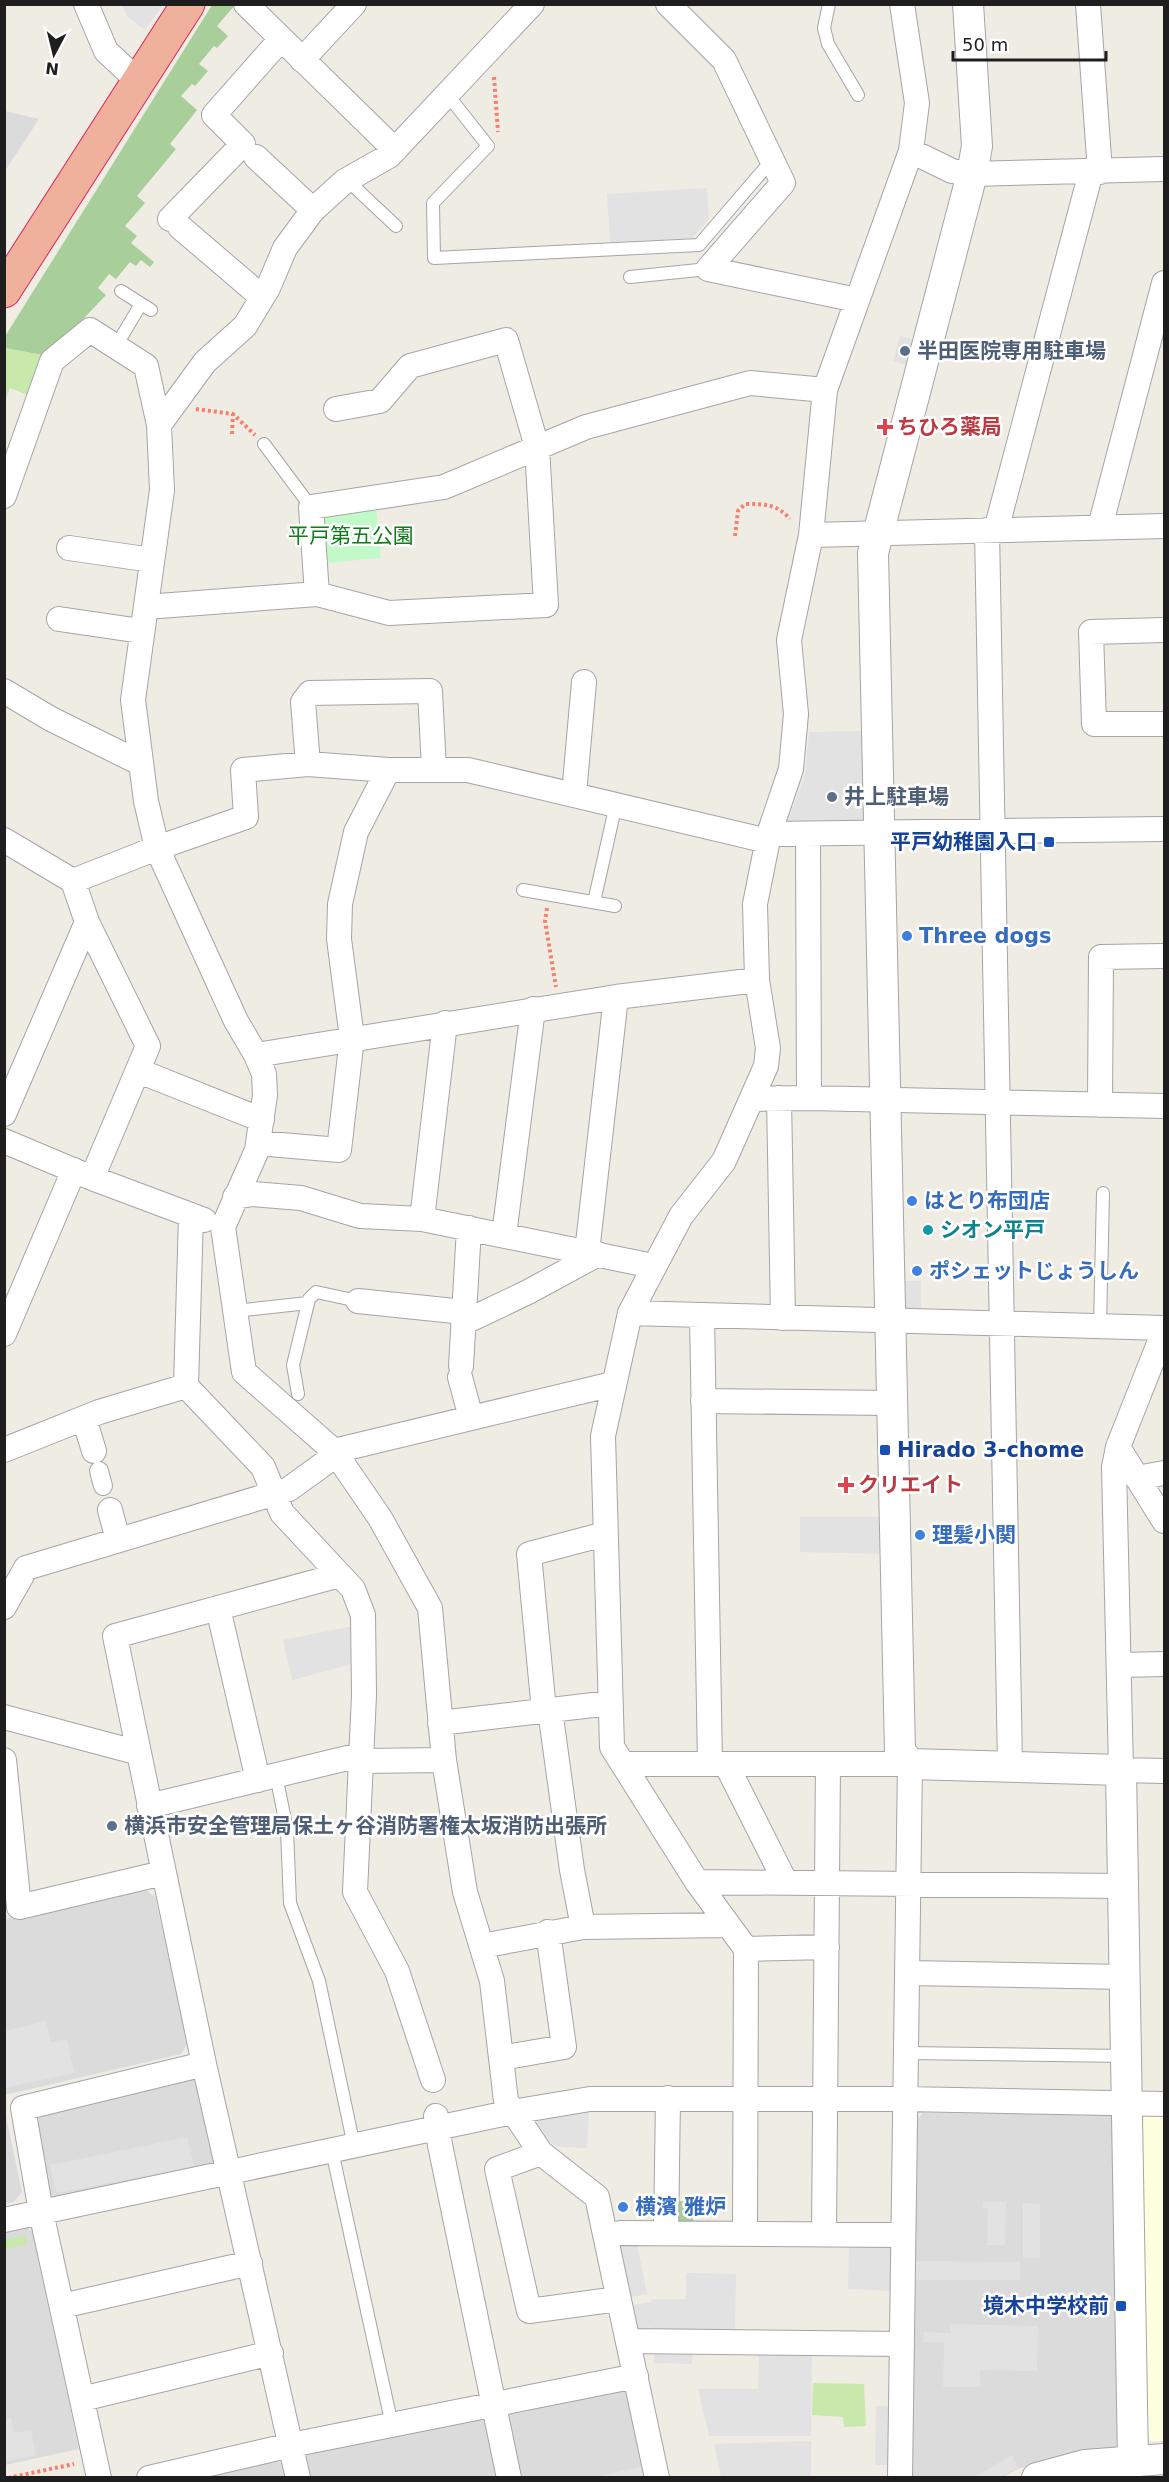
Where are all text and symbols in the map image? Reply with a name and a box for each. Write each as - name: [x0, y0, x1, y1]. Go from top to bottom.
- north arrow: [24, 24, 84, 84]
- scale bar: [953, 24, 1106, 62]
- text: 50 m: [962, 34, 1008, 55]
- text: N: [44, 58, 60, 79]
- place label: 半田医院専用駐車場: [917, 339, 1106, 363]
- marker: 半田医院専用駐車場: [898, 344, 912, 358]
- place label: ちひろ薬局: [897, 415, 1002, 439]
- marker: ちひろ薬局: [878, 420, 892, 434]
- park label: 平戸第五公園: [288, 524, 414, 548]
- place label: 井上駐車場: [844, 785, 949, 809]
- marker: 井上駐車場: [825, 790, 839, 804]
- place label: 平戸幼稚園入口: [890, 830, 1037, 854]
- marker: 平戸幼稚園入口: [1042, 835, 1056, 849]
- place label: Three dogs: [919, 924, 1051, 948]
- marker: Three dogs: [900, 929, 914, 943]
- place label: はとり布団店: [924, 1189, 1050, 1213]
- marker: はとり布団店: [905, 1194, 919, 1208]
- place label: シオン平戸: [940, 1218, 1045, 1242]
- marker: シオン平戸: [921, 1223, 935, 1237]
- place label: ポシェットじょうしん: [929, 1259, 1139, 1283]
- marker: ポシェットじょうしん: [910, 1264, 924, 1278]
- place label: Hirado 3-chome: [897, 1438, 1084, 1462]
- marker: Hirado 3-chome: [878, 1443, 892, 1457]
- place label: クリエイト: [858, 1473, 963, 1497]
- marker: クリエイト: [839, 1478, 853, 1492]
- place label: 理髪小関: [932, 1523, 1016, 1547]
- marker: 理髪小関: [913, 1528, 927, 1542]
- place label: 横浜市安全管理局保土ヶ谷消防署権太坂消防出張所: [124, 1814, 607, 1838]
- marker: 横浜市安全管理局保土ヶ谷消防署権太坂消防出張所: [105, 1819, 119, 1833]
- place label: 横濱 雅炉: [635, 2195, 726, 2219]
- marker: 横濱 雅炉: [616, 2200, 630, 2214]
- place label: 境木中学校前: [983, 2294, 1109, 2318]
- marker: 境木中学校前: [1114, 2299, 1128, 2313]

